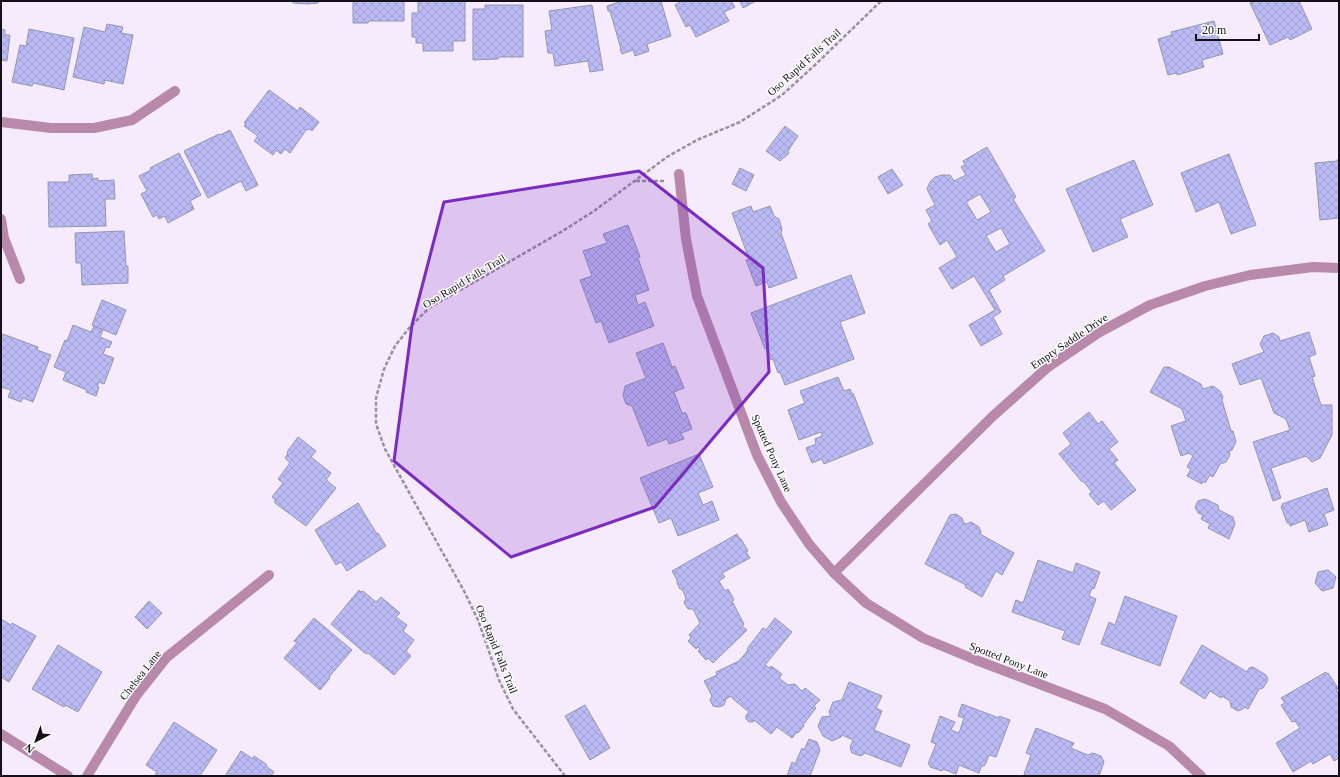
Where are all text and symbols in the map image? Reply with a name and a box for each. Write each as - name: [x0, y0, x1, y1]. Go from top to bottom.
- scale bar: [1196, 16, 1259, 42]
- text: 20 m: [1202, 23, 1227, 37]
- street label: Oso Rapid Falls Trail: [765, 26, 843, 98]
- street label: Oso Rapid Falls Trail: [420, 252, 508, 310]
- street label: Empty Saddle Drive: [1028, 311, 1110, 371]
- street label: Spotted Pony Lane: [749, 412, 795, 494]
- street label: Oso Rapid Falls Trail: [474, 603, 520, 695]
- street label: Spotted Pony Lane: [968, 639, 1050, 681]
- street label: Chelsea Lane: [117, 648, 163, 702]
- north arrow: [16, 721, 56, 761]
- text: N: [22, 741, 36, 756]

